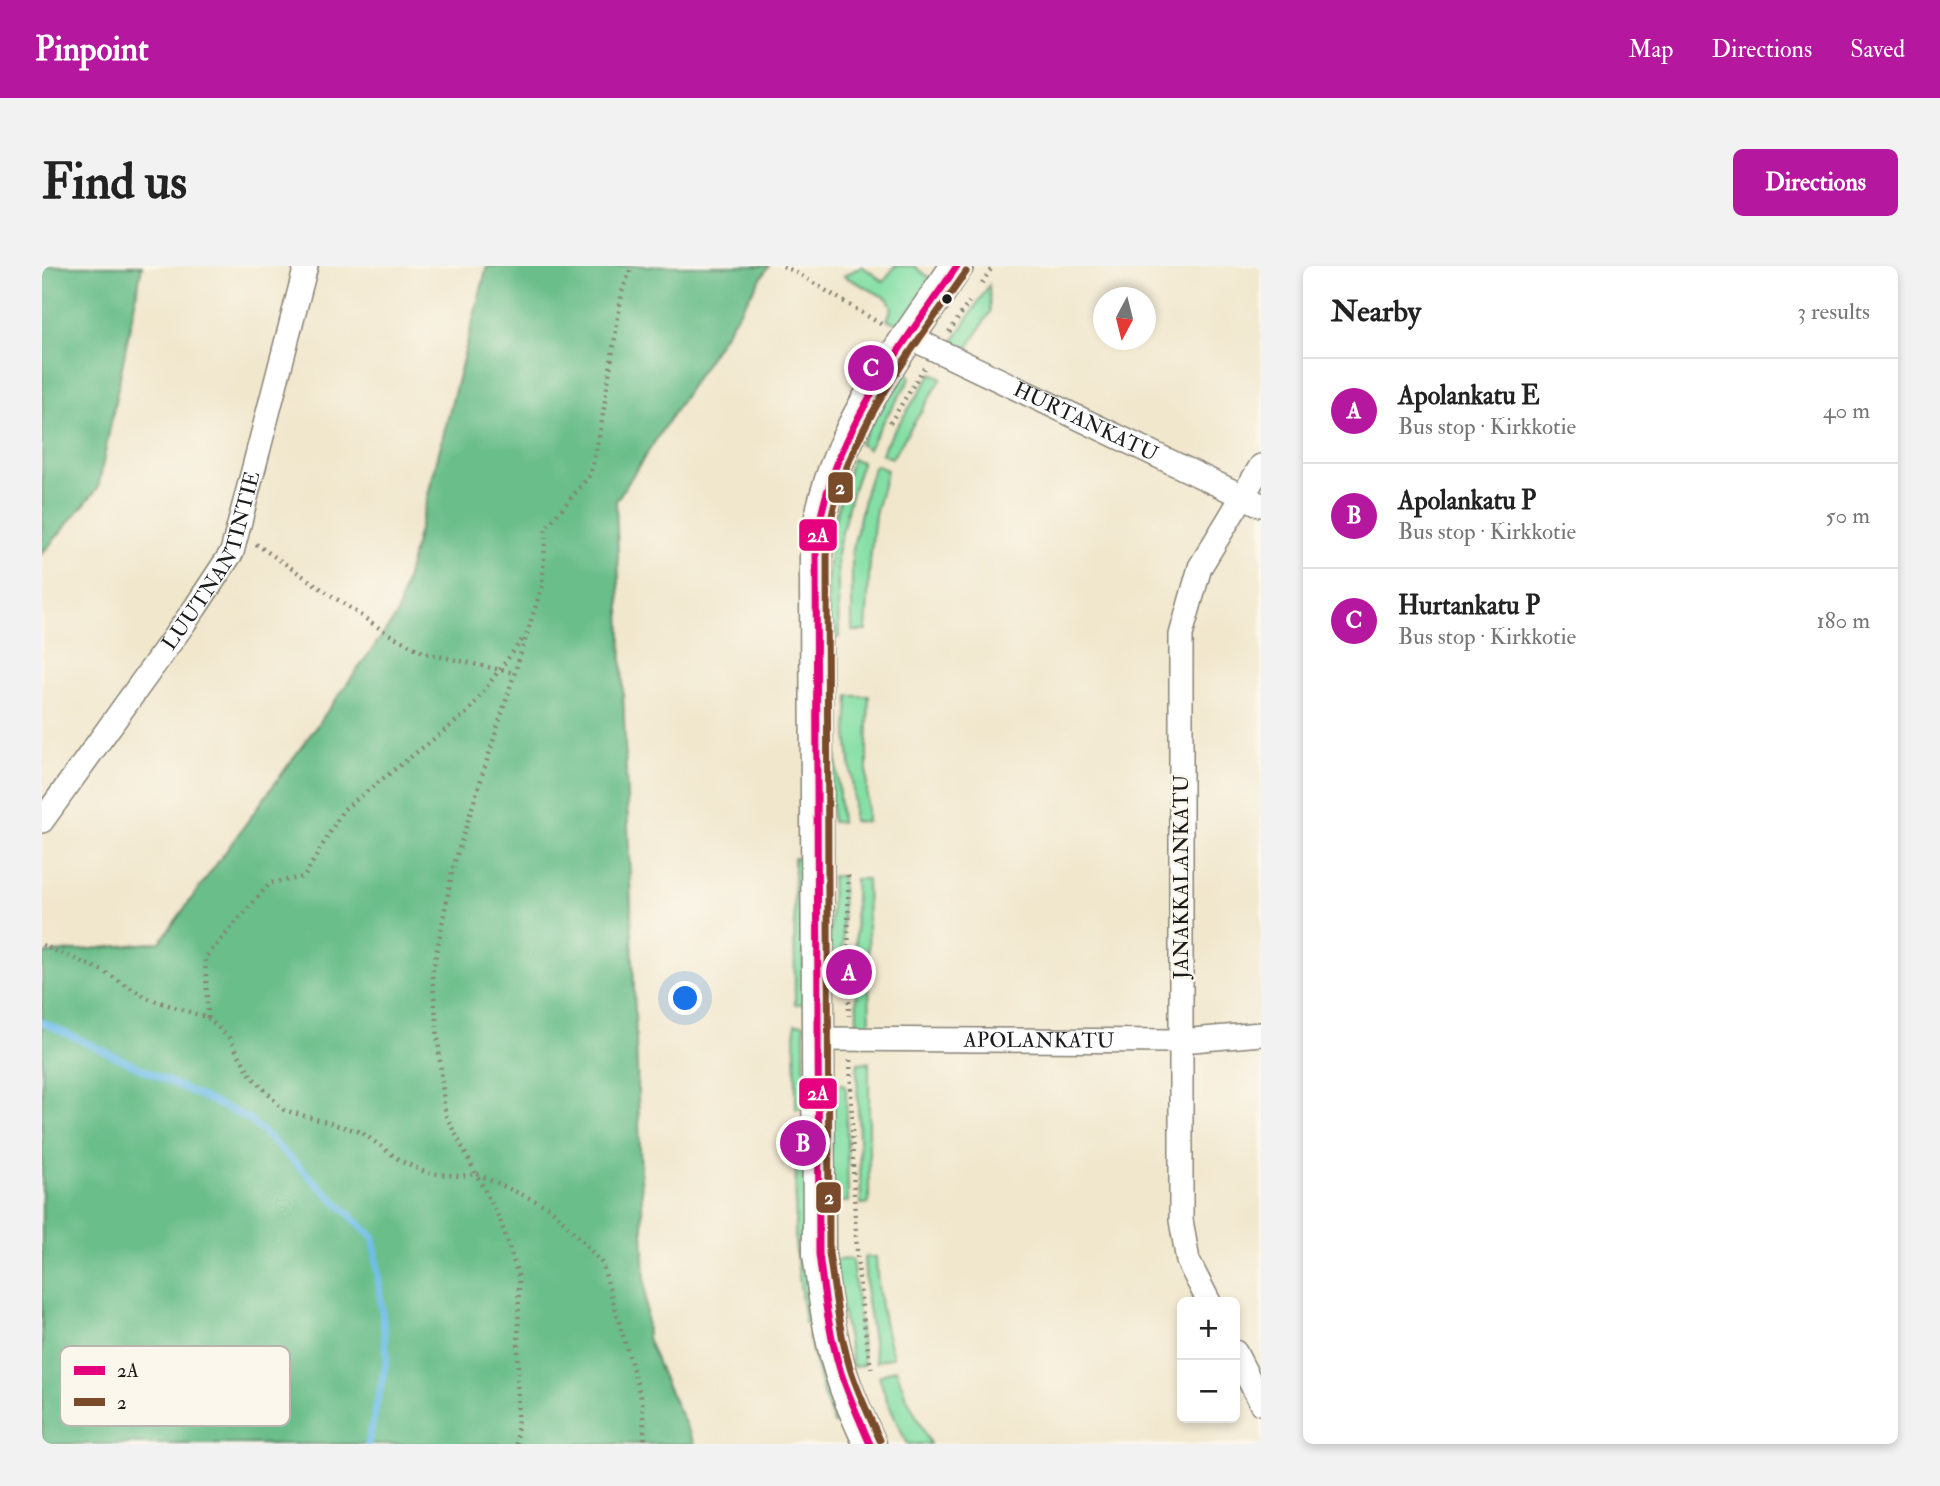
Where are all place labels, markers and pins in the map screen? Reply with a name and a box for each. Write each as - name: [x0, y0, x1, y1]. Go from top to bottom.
- unlabelled marker: [940, 292, 954, 306]
- pin: C: [848, 342, 894, 394]
- pin: A: [826, 946, 872, 998]
- pin: B: [780, 1117, 826, 1169]

